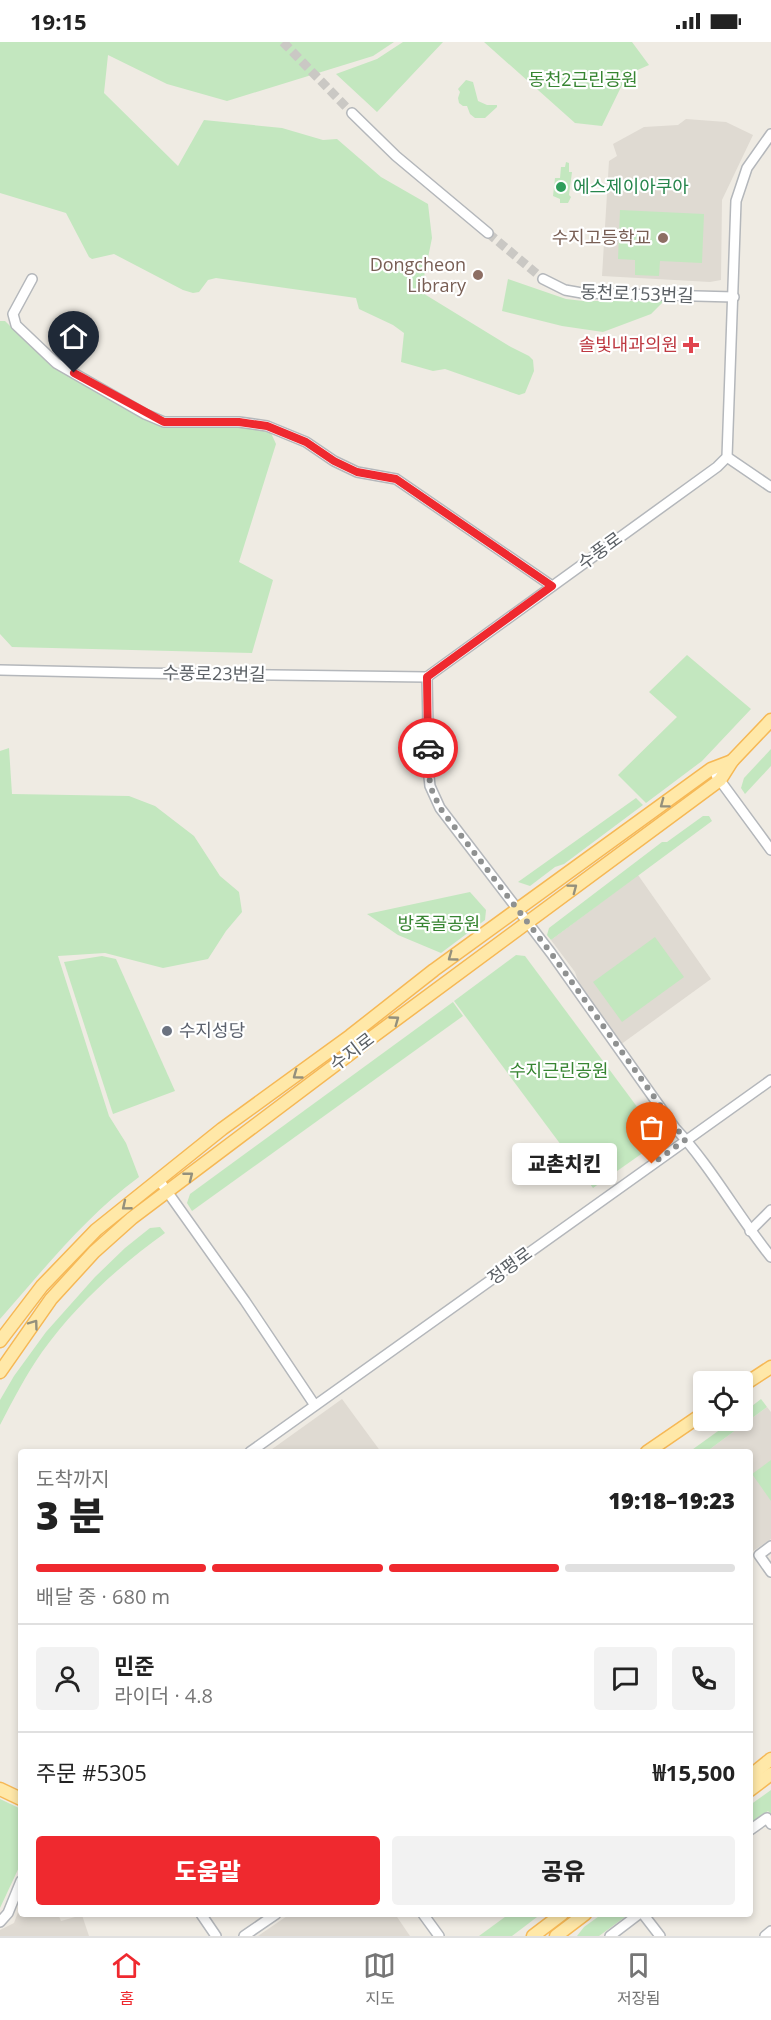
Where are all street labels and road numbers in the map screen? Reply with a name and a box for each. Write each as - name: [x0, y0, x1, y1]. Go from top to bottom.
- street label: 동천로153번길: [580, 279, 694, 307]
- street label: 수풍로: [572, 526, 627, 575]
- street label: 수풍로23번길: [162, 660, 266, 686]
- street label: 수지로: [324, 1027, 378, 1076]
- street label: 정평로: [482, 1241, 537, 1290]

